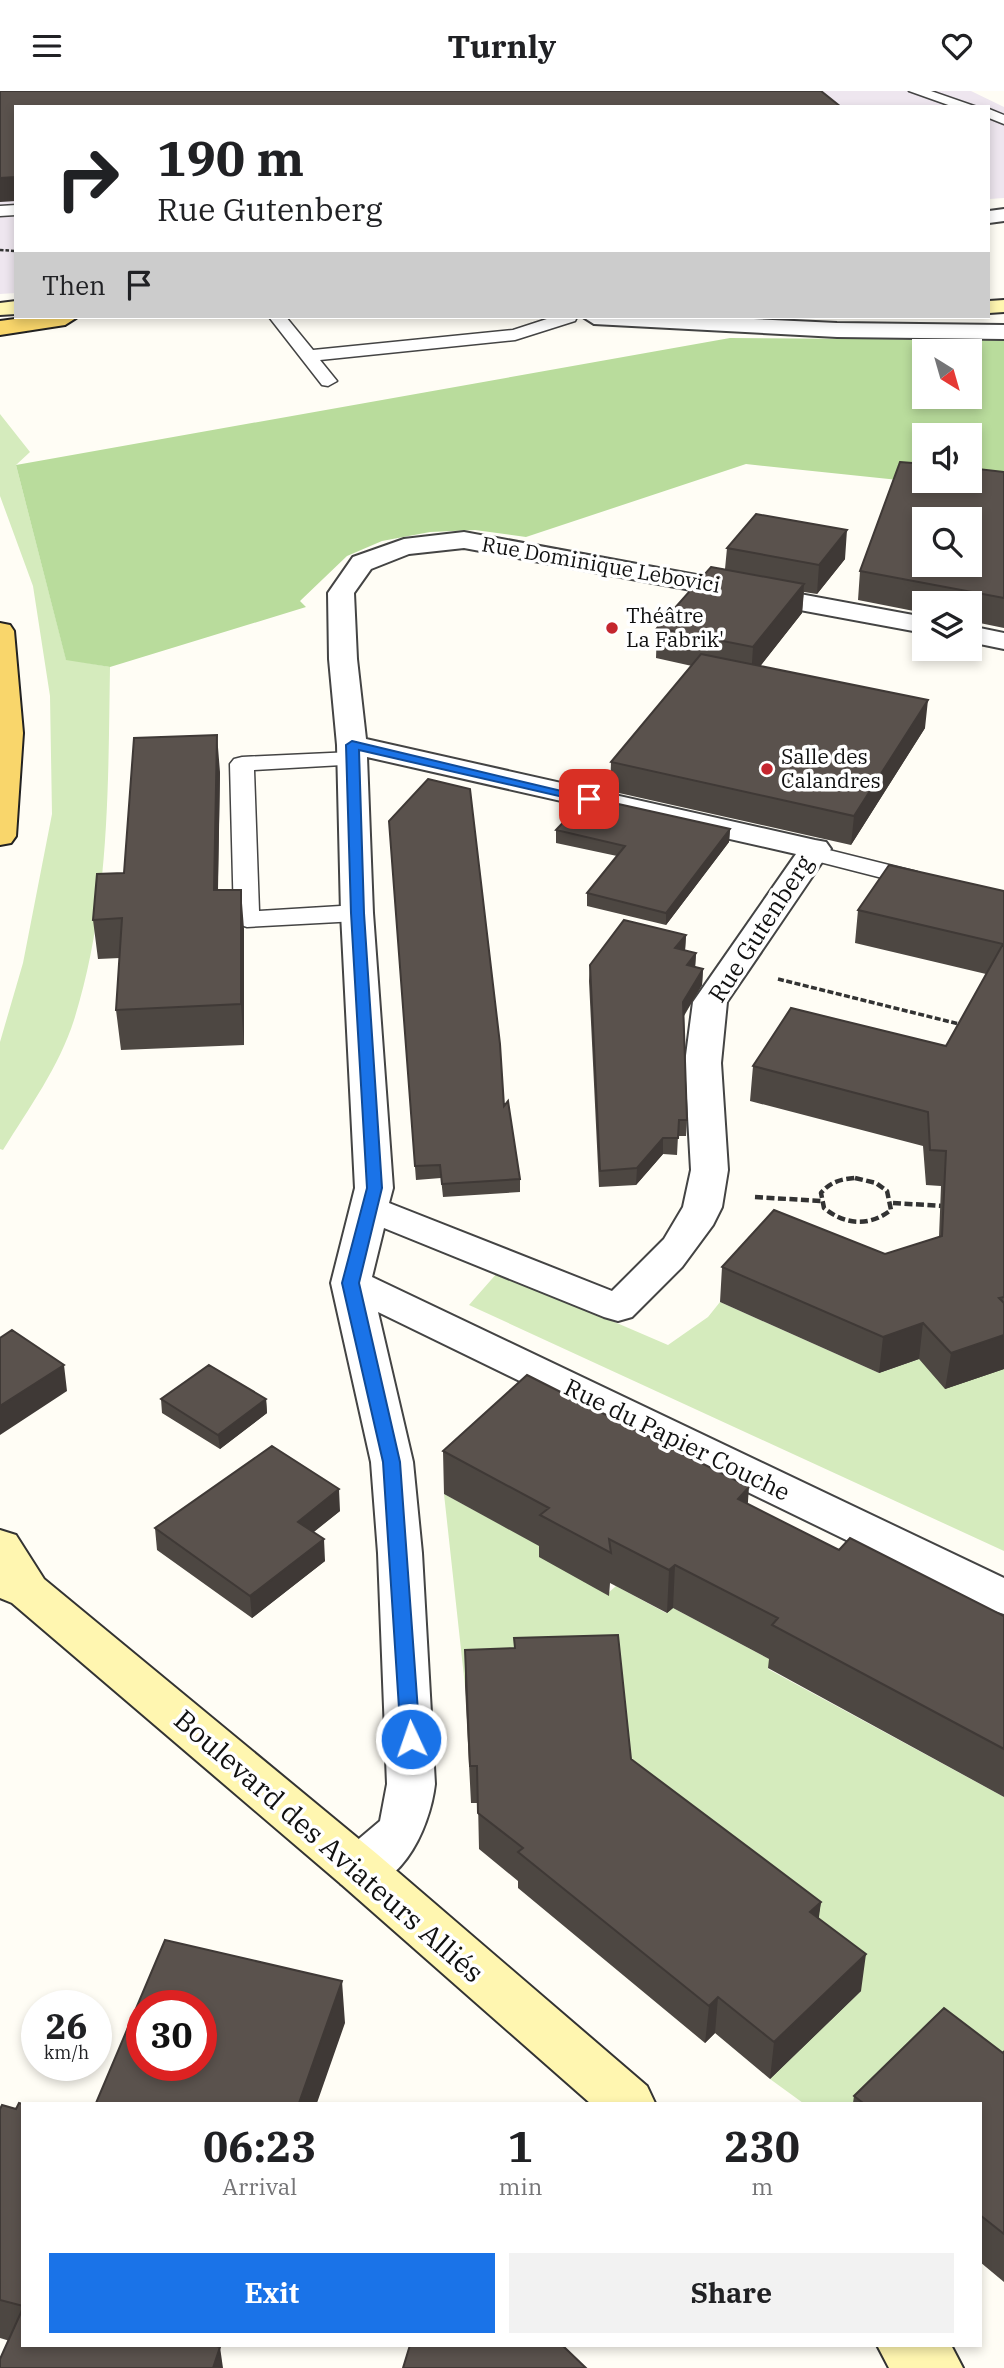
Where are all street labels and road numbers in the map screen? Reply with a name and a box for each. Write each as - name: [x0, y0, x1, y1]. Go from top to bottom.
- street label: Rue Dominique Lebovici: [480, 529, 723, 599]
- street label: Rue Gutenberg: [701, 849, 820, 1008]
- street label: Rue du Papier Couche: [559, 1371, 796, 1508]
- street label: Boulevard des Aviateurs Alliés: [167, 1701, 492, 1990]

